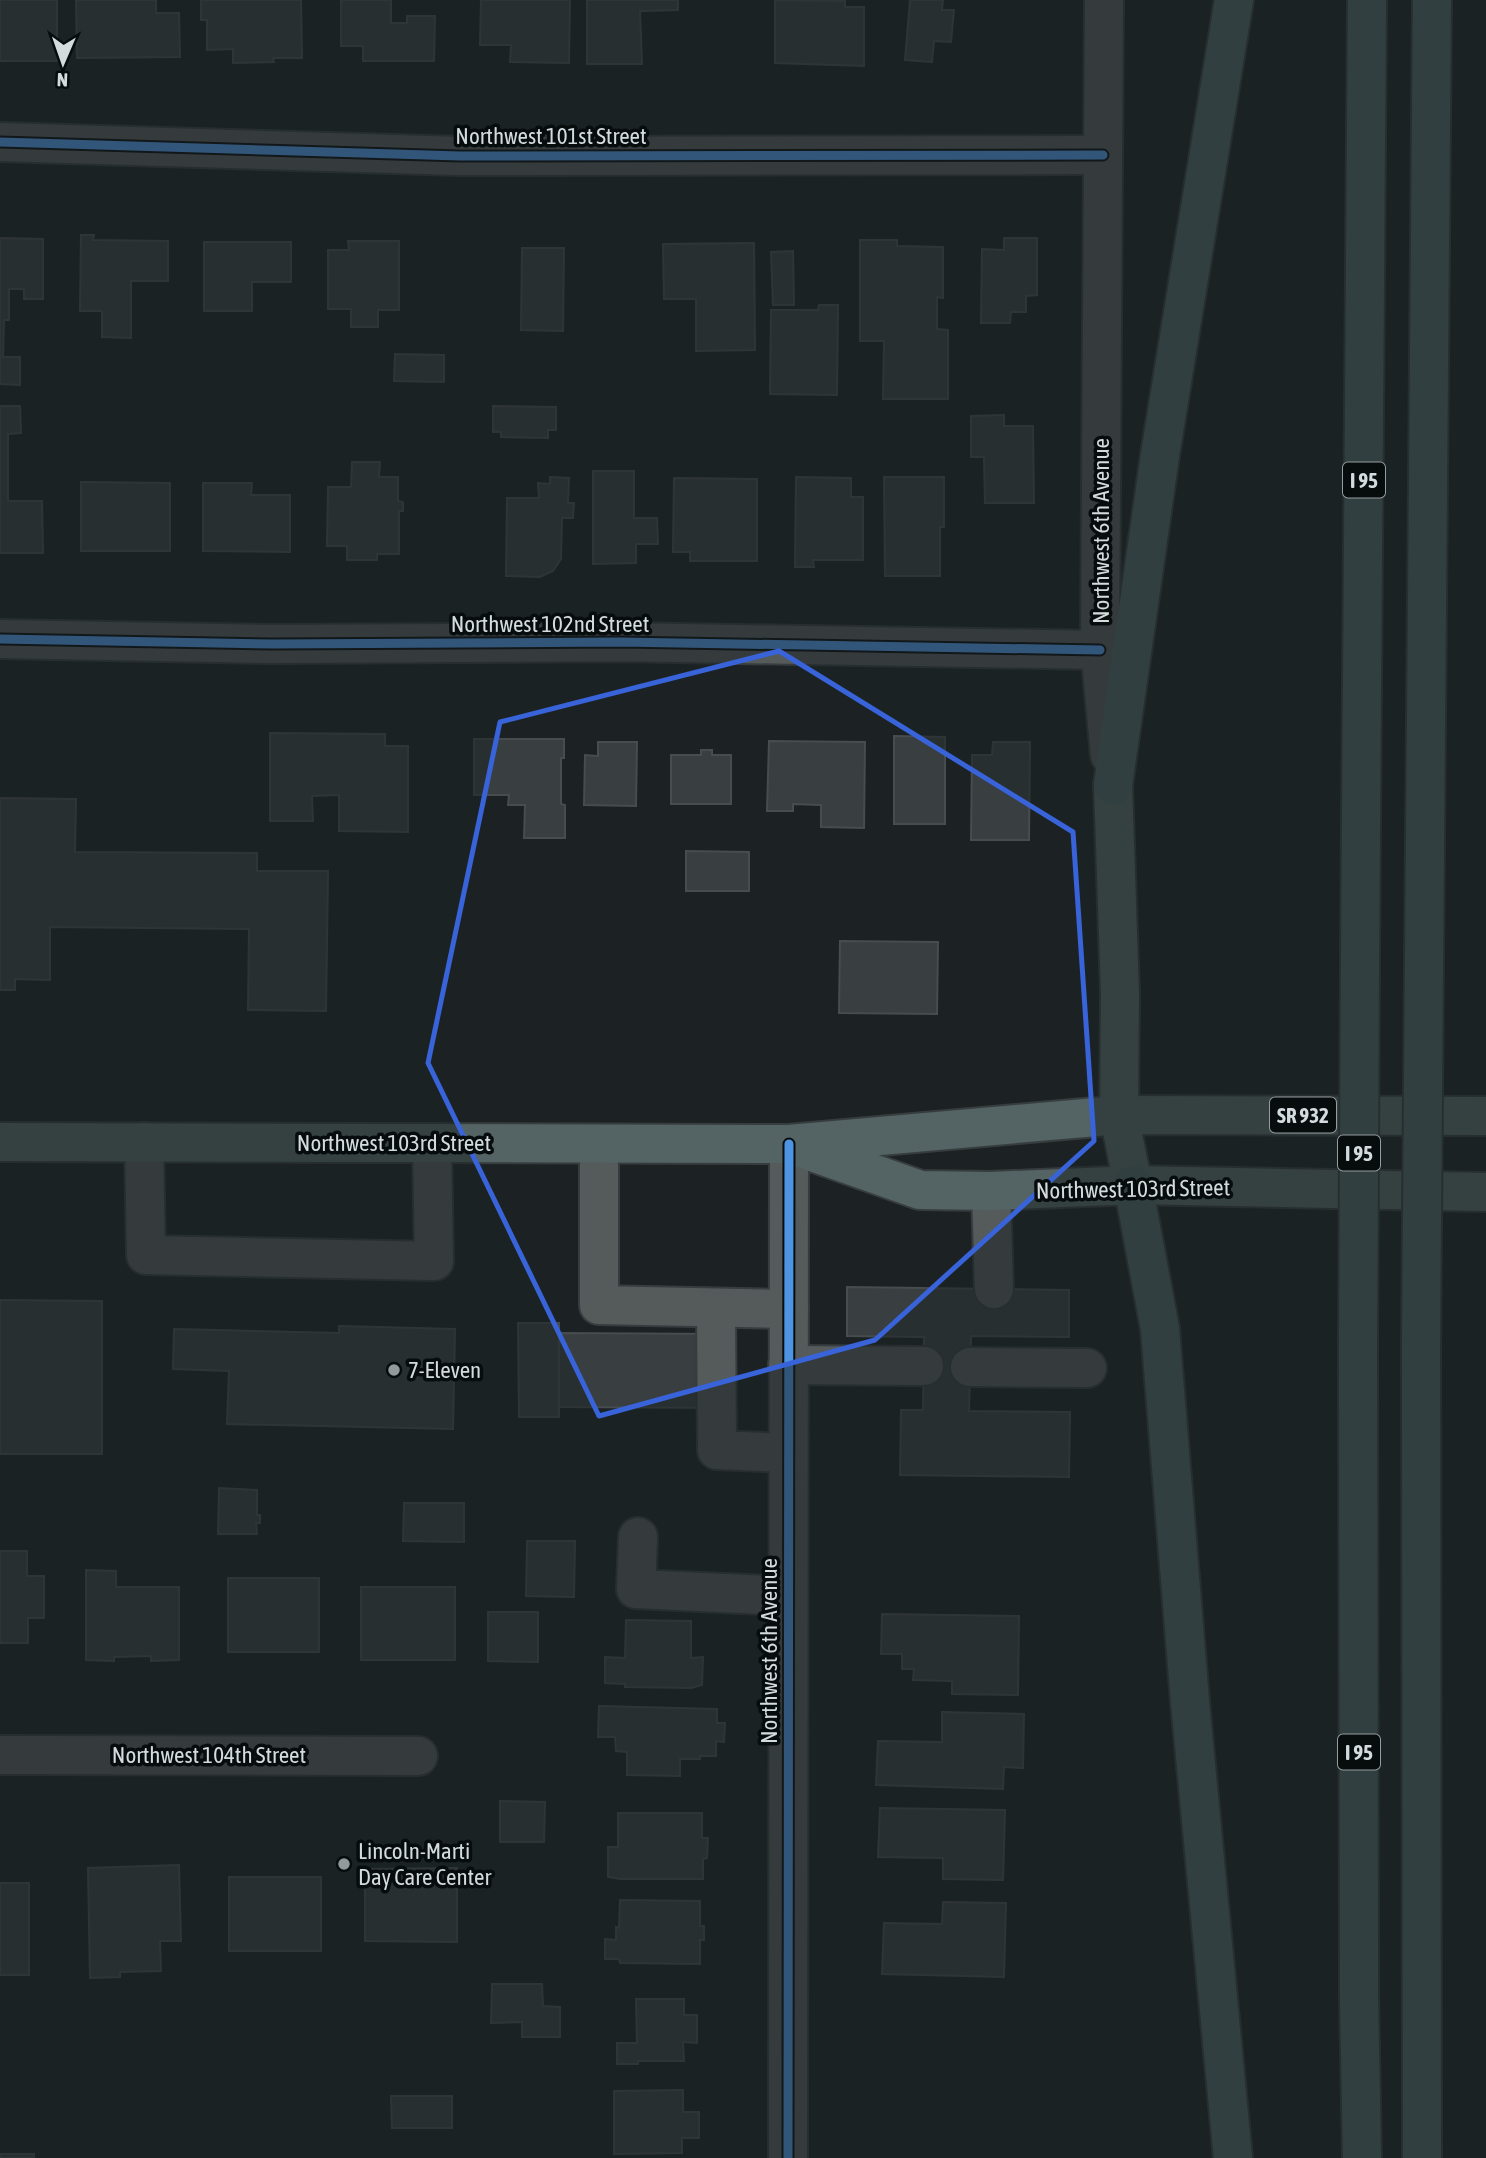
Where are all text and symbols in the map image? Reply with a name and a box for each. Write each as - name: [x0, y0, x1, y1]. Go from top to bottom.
- north arrow: [28, 28, 98, 98]
- text: N: [56, 69, 68, 91]
- street label: Northwest 101st Street: [455, 123, 647, 149]
- street label: Northwest 6th Avenue: [1088, 438, 1114, 624]
- road number: I 95: [1343, 462, 1385, 498]
- street label: Northwest 102nd Street: [451, 611, 649, 637]
- road number: SR 932: [1270, 1098, 1336, 1132]
- street label: Northwest 103rd Street: [297, 1130, 491, 1156]
- road number: I 95: [1338, 1136, 1380, 1170]
- street label: Northwest 103rd Street: [1036, 1174, 1230, 1204]
- place label: 7-Eleven: [408, 1357, 481, 1383]
- marker: 7-Eleven: [386, 1362, 402, 1378]
- street label: Northwest 6th Avenue: [756, 1558, 782, 1744]
- road number: I 95: [1338, 1734, 1380, 1770]
- street label: Northwest 104th Street: [112, 1742, 306, 1768]
- place label: Lincoln-Marti Day Care Center: [358, 1838, 492, 1890]
- marker: Lincoln-Marti Day Care Center: [336, 1856, 352, 1872]

